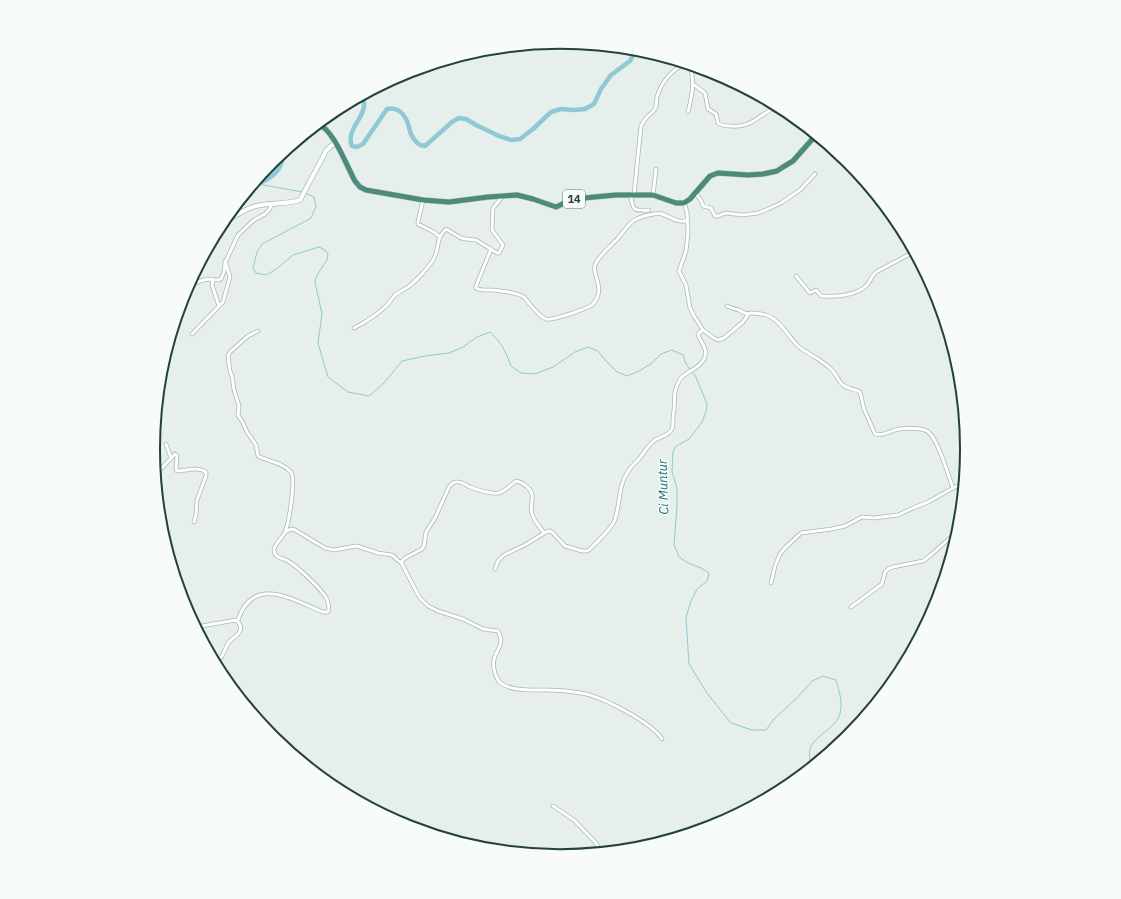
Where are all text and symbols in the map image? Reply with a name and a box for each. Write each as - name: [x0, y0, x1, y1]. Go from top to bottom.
- road number: 14: [563, 190, 585, 208]
- water label: Ci Muntur: [653, 458, 672, 515]

